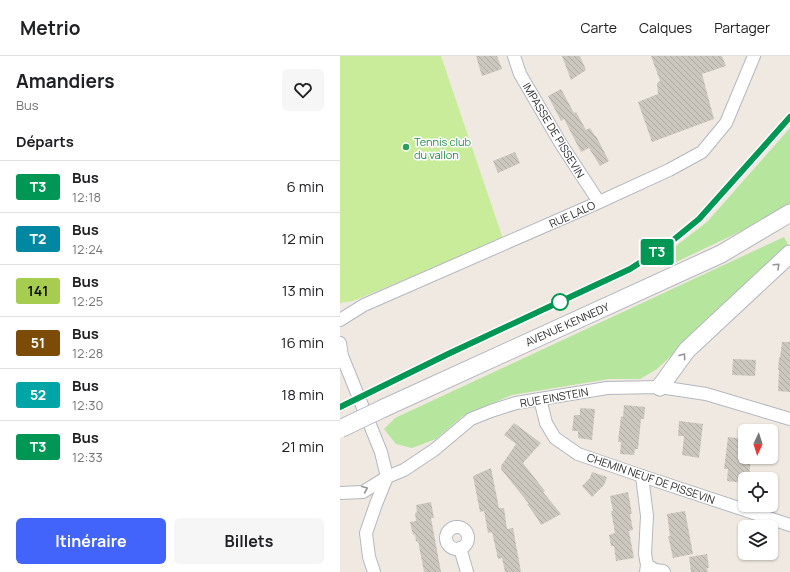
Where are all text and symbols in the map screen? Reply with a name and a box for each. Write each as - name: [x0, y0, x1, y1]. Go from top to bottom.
- text: Metrio: [20, 15, 81, 41]
- text: Carte: [581, 18, 617, 37]
- text: Calques: [639, 18, 692, 37]
- text: Partager: [714, 18, 770, 37]
- text: Amandiers: [16, 68, 114, 94]
- button: heart: [282, 69, 324, 111]
- street label: IMPASSE DE PISSEVIN: [520, 80, 588, 180]
- text: Bus: [16, 96, 39, 114]
- text: Départs: [16, 131, 74, 152]
- place label: Tennis club du vallon: [414, 134, 472, 162]
- marker: Tennis club du vallon: [401, 142, 411, 152]
- text: Bus: [72, 167, 99, 188]
- text: 6 min: [287, 176, 324, 197]
- text: T3: [30, 177, 46, 196]
- text: 12:18: [72, 188, 101, 206]
- street label: RUE LALO: [547, 197, 597, 231]
- text: Bus: [72, 219, 99, 240]
- text: 12 min: [281, 228, 324, 249]
- text: T2: [30, 229, 46, 248]
- line badge: T3: [639, 239, 675, 265]
- text: 12:24: [72, 240, 103, 258]
- text: T3: [649, 242, 665, 261]
- one-way arrow: [772, 263, 780, 271]
- text: Bus: [72, 271, 99, 292]
- text: 13 min: [282, 280, 324, 301]
- text: 141: [28, 281, 48, 300]
- text: 12:25: [72, 292, 103, 310]
- unlabelled marker: [551, 293, 569, 311]
- street label: AVENUE KENNEDY: [523, 298, 612, 349]
- text: Bus: [72, 323, 99, 344]
- text: 16 min: [281, 332, 324, 353]
- text: 51: [31, 333, 45, 352]
- text: 12:28: [72, 344, 103, 362]
- one-way arrow: [678, 353, 685, 360]
- text: Bus: [72, 375, 99, 396]
- text: 18 min: [281, 384, 324, 405]
- street label: RUE EINSTEIN: [519, 384, 589, 410]
- text: 52: [30, 385, 46, 404]
- text: 12:30: [72, 396, 104, 414]
- north arrow: [738, 424, 778, 464]
- map controls: [738, 424, 778, 560]
- text: Bus: [72, 427, 99, 448]
- text: 21 min: [281, 436, 324, 457]
- text: T3: [30, 437, 46, 456]
- text: 12:33: [72, 448, 103, 466]
- street label: CHEMIN NEUF DE PISSEVIN: [585, 449, 717, 507]
- button: locate: [738, 472, 778, 512]
- one-way arrow: [361, 486, 368, 494]
- button: Itinéraire: [16, 518, 166, 564]
- button: Billets: [174, 518, 324, 564]
- button: layers: [738, 520, 778, 560]

